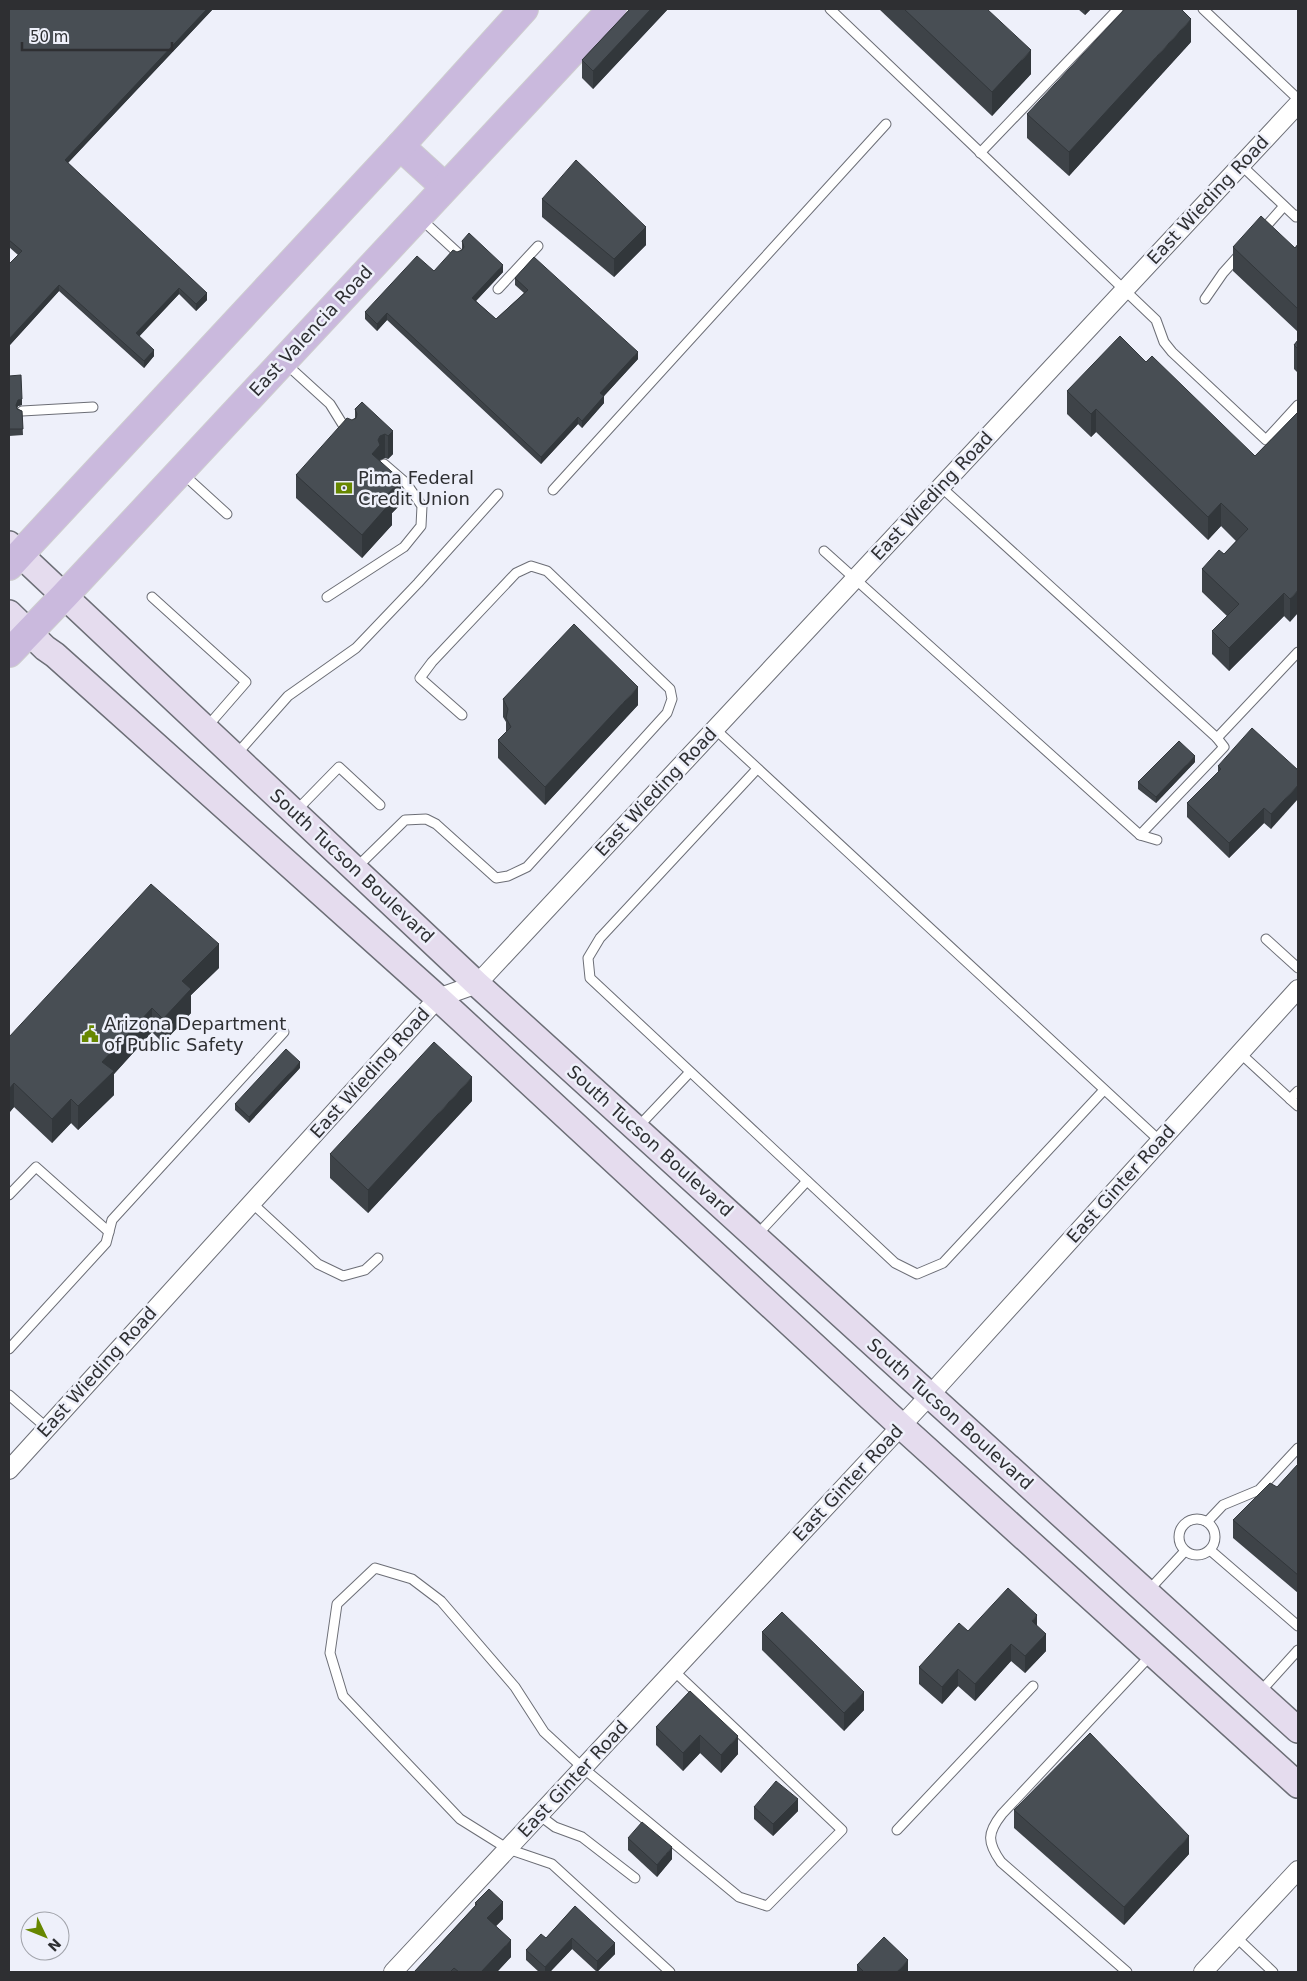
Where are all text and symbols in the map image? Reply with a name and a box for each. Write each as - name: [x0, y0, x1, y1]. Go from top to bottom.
- scale bar: [22, 20, 172, 52]
- text: 50 m: [30, 28, 68, 46]
- street label: East Wieding Road: [1143, 131, 1273, 268]
- street label: East Valencia Road: [245, 261, 377, 400]
- street label: East Wieding Road: [867, 427, 997, 564]
- place label: Pima Federal Credit Union: [358, 467, 474, 509]
- bank icon: Pima Federal Credit Union: [334, 478, 354, 498]
- street label: East Wieding Road: [591, 723, 721, 860]
- street label: South Tucson Boulevard: [266, 784, 439, 947]
- street label: East Wieding Road: [306, 1003, 434, 1142]
- place label: Arizona Department of Public Safety: [104, 1013, 286, 1055]
- public building icon: Arizona Department of Public Safety: [80, 1024, 100, 1044]
- street label: South Tucson Boulevard: [563, 1061, 738, 1221]
- street label: East Ginter Road: [1062, 1120, 1179, 1247]
- street label: East Wieding Road: [33, 1302, 161, 1441]
- street label: South Tucson Boulevard: [863, 1334, 1038, 1494]
- street label: East Ginter Road: [788, 1420, 907, 1545]
- street label: East Ginter Road: [513, 1716, 632, 1841]
- north arrow: [20, 1911, 70, 1961]
- text: N: [45, 1935, 64, 1955]

